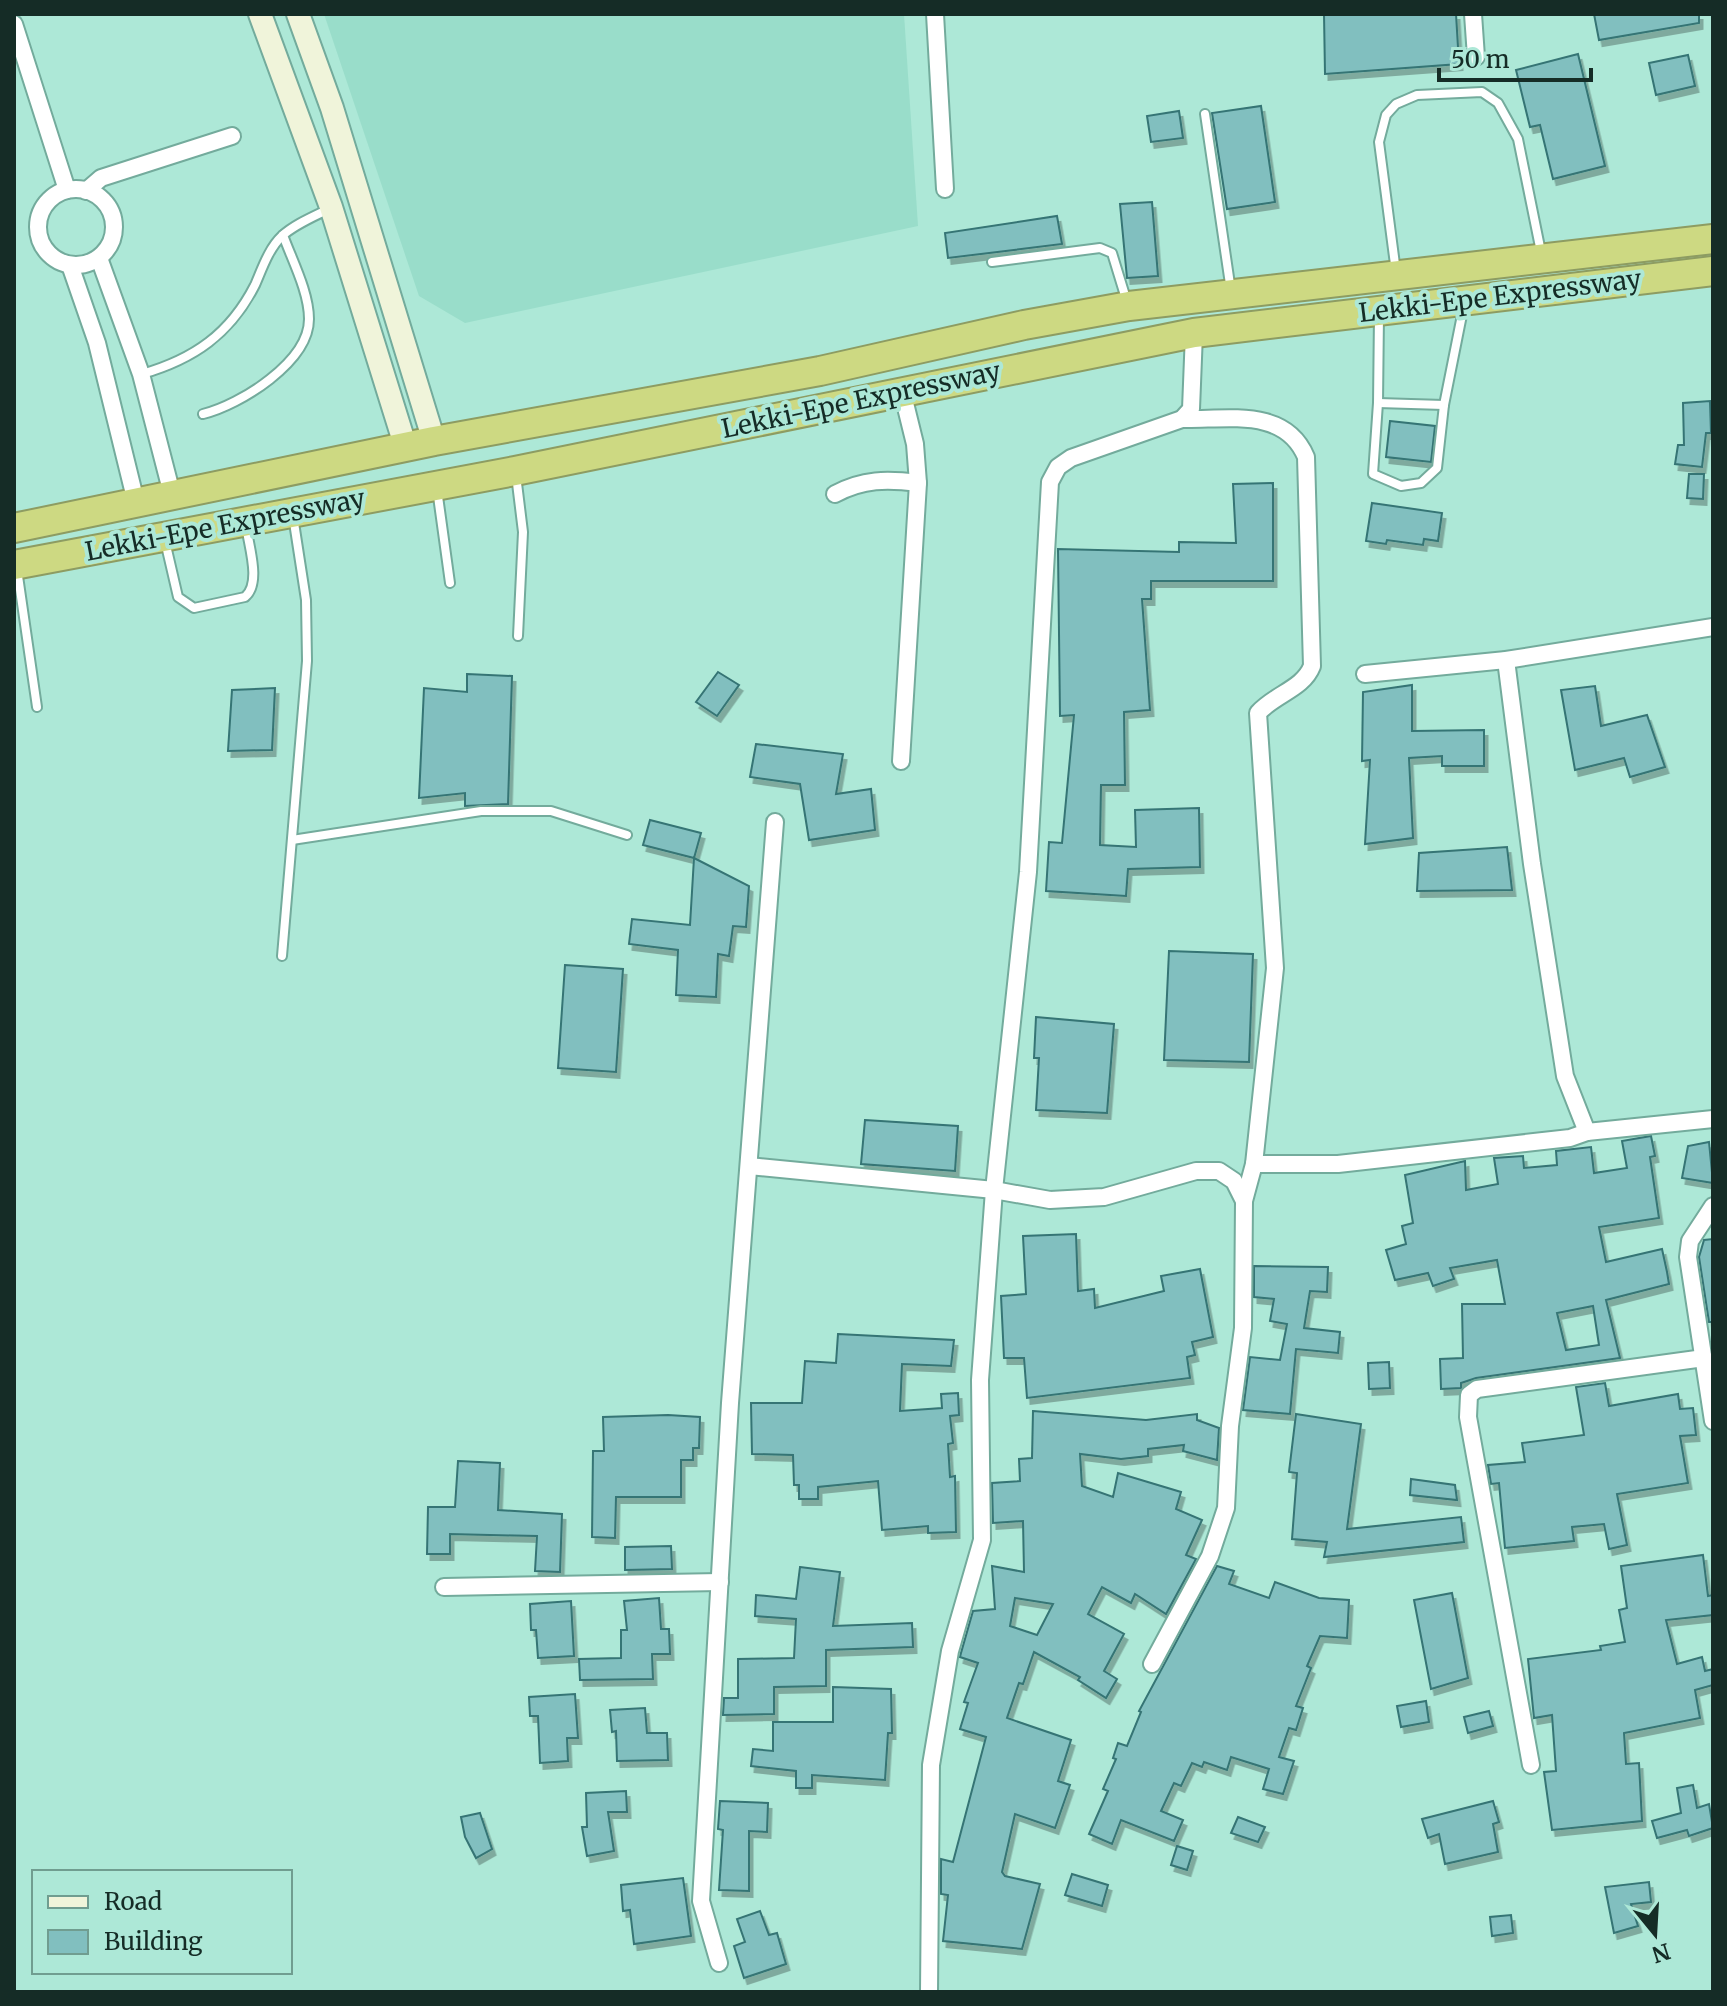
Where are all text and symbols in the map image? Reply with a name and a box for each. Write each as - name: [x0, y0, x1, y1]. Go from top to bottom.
- scale bar: [1439, 32, 1591, 82]
- text: 50 m: [1451, 44, 1510, 75]
- street label: Lekki-Epe Expressway: [1357, 262, 1644, 329]
- street label: Lekki-Epe Expressway: [718, 354, 1004, 445]
- street label: Lekki-Epe Expressway: [82, 481, 368, 568]
- legend: [32, 1870, 292, 1974]
- text: Road: [104, 1886, 162, 1917]
- north arrow: [1615, 1894, 1695, 1974]
- text: Building: [104, 1926, 203, 1957]
- text: N: [1648, 1937, 1674, 1969]

